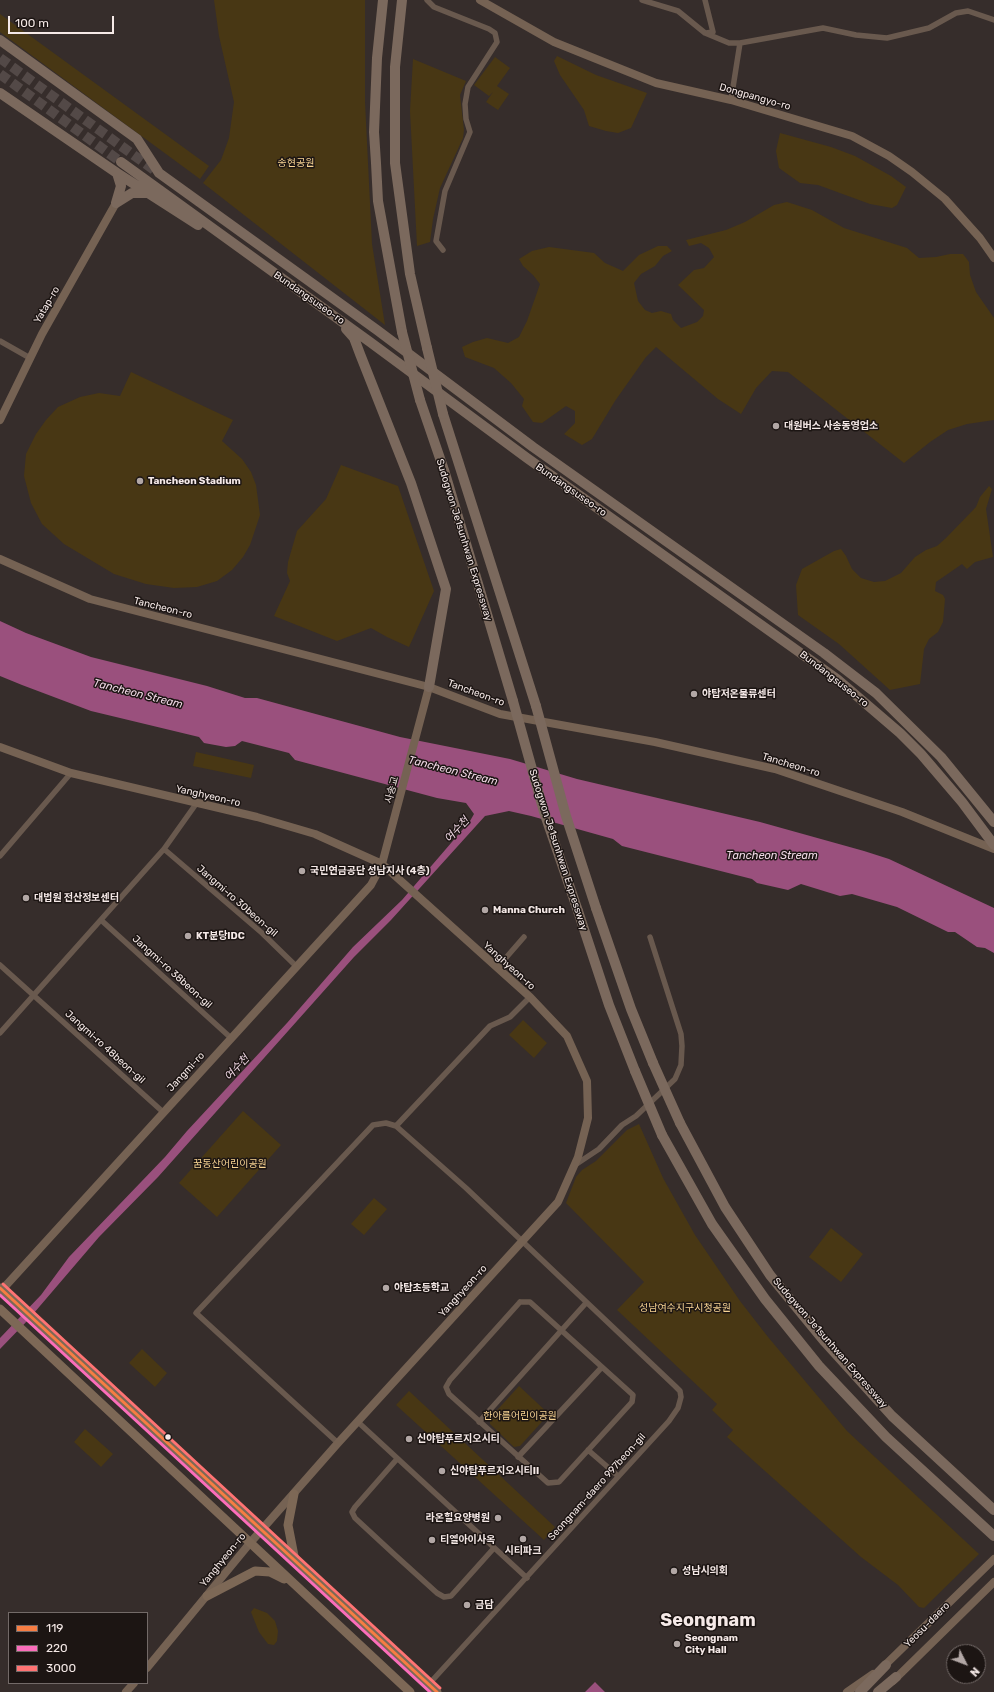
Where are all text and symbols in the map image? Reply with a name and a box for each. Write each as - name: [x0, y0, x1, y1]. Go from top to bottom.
- scale bar: [10, 8, 116, 34]
- text: 100 m: [15, 16, 49, 30]
- street label: Dongpangyo-ro: [718, 81, 792, 113]
- park label: 송현공원: [278, 157, 314, 169]
- street label: Bundangsuseo-ro: [271, 269, 347, 327]
- street label: Yatap-ro: [32, 284, 62, 326]
- place label: 대원버스 사송동영업소: [784, 420, 878, 432]
- marker: 대원버스 사송동영업소: [771, 421, 781, 431]
- street label: Sudogwon Je1sunhwan Expressway: [434, 457, 494, 623]
- street label: Bundangsuseo-ro: [533, 461, 609, 519]
- place label: Tancheon Stadium: [148, 475, 241, 487]
- marker: Tancheon Stadium: [135, 476, 145, 486]
- street label: Tancheon-ro: [133, 595, 193, 621]
- street label: Bundangsuseo-ro: [797, 648, 871, 710]
- water label: Tancheon Stream: [92, 677, 184, 711]
- street label: Tancheon-ro: [446, 677, 506, 709]
- place label: 야탑저온물류센터: [702, 688, 776, 700]
- marker: 야탑저온물류센터: [689, 689, 699, 699]
- street label: Tancheon-ro: [761, 751, 821, 779]
- water label: Tancheon Stream: [407, 754, 499, 788]
- street label: Sudogwon Je1sunhwan Expressway: [526, 768, 590, 932]
- street label: 사송교: [383, 775, 401, 805]
- street label: Yanghyeon-ro: [175, 783, 241, 809]
- water label: 여수천: [442, 814, 472, 846]
- water label: Tancheon Stream: [726, 849, 818, 863]
- street label: Jangmi-ro 30beon-gil: [194, 863, 280, 939]
- place label: 국민연금공단 성남지사 (4층): [310, 865, 430, 877]
- marker: 국민연금공단 성남지사 (4층): [297, 866, 307, 876]
- place label: 대법원 전산정보센터: [34, 892, 119, 904]
- marker: 대법원 전산정보센터: [21, 893, 31, 903]
- place label: Manna Church: [493, 904, 565, 916]
- marker: Manna Church: [480, 905, 490, 915]
- place label: KT분당IDC: [196, 930, 245, 942]
- marker: KT분당IDC: [183, 931, 193, 941]
- street label: Jangmi-ro 38beon-gil: [130, 933, 214, 1011]
- street label: Yanghyeon-ro: [480, 939, 538, 993]
- street label: Jangmi-ro 48beon-gil: [63, 1008, 147, 1086]
- street label: Jangmi-ro: [165, 1050, 207, 1094]
- water label: 여수천: [222, 1052, 252, 1084]
- park label: 꿈동산어린이공원: [193, 1158, 267, 1170]
- street label: Yanghyeon-ro: [436, 1262, 490, 1320]
- street label: Sudogwon Je1sunhwan Expressway: [770, 1275, 890, 1411]
- place label: 야탑초등학교: [394, 1282, 449, 1294]
- marker: 야탑초등학교: [381, 1283, 391, 1293]
- park label: 성남여수지구시청공원: [639, 1302, 731, 1314]
- park label: 한아름어린이공원: [483, 1410, 557, 1422]
- street label: Seongnam-daero 997beon-gil: [546, 1431, 648, 1543]
- unlabelled marker: [163, 1432, 173, 1442]
- place label: 신야탑푸르지오시티: [417, 1433, 500, 1445]
- marker: 신야탑푸르지오시티: [404, 1434, 414, 1444]
- place label: 신야탑푸르지오시티II: [450, 1465, 539, 1477]
- marker: 신야탑푸르지오시티II: [437, 1466, 447, 1476]
- place label: 라온힐요양병원: [426, 1512, 490, 1524]
- marker: 라온힐요양병원: [493, 1513, 503, 1523]
- street label: Yanghyeon-ro: [198, 1531, 248, 1589]
- place label: 티엘아이사옥: [440, 1534, 495, 1546]
- marker: 시티파크: [518, 1534, 528, 1544]
- marker: 티엘아이사옥: [427, 1535, 437, 1545]
- place label: 시티파크: [505, 1545, 541, 1557]
- place label: 성남시의회: [682, 1565, 728, 1577]
- marker: 성남시의회: [669, 1566, 679, 1576]
- place label: 금담: [475, 1599, 493, 1611]
- marker: 금담: [462, 1600, 472, 1610]
- street label: Yeosu-daero: [902, 1600, 952, 1650]
- district label: Seongnam: [660, 1610, 756, 1632]
- legend: [8, 1612, 148, 1684]
- text: 119: [46, 1621, 63, 1635]
- place label: Seongnam City Hall: [685, 1632, 738, 1656]
- marker: Seongnam City Hall: [672, 1639, 682, 1649]
- text: 220: [46, 1641, 68, 1655]
- north arrow: [946, 1644, 986, 1684]
- text: 3000: [46, 1661, 76, 1675]
- text: N: [967, 1664, 982, 1679]

